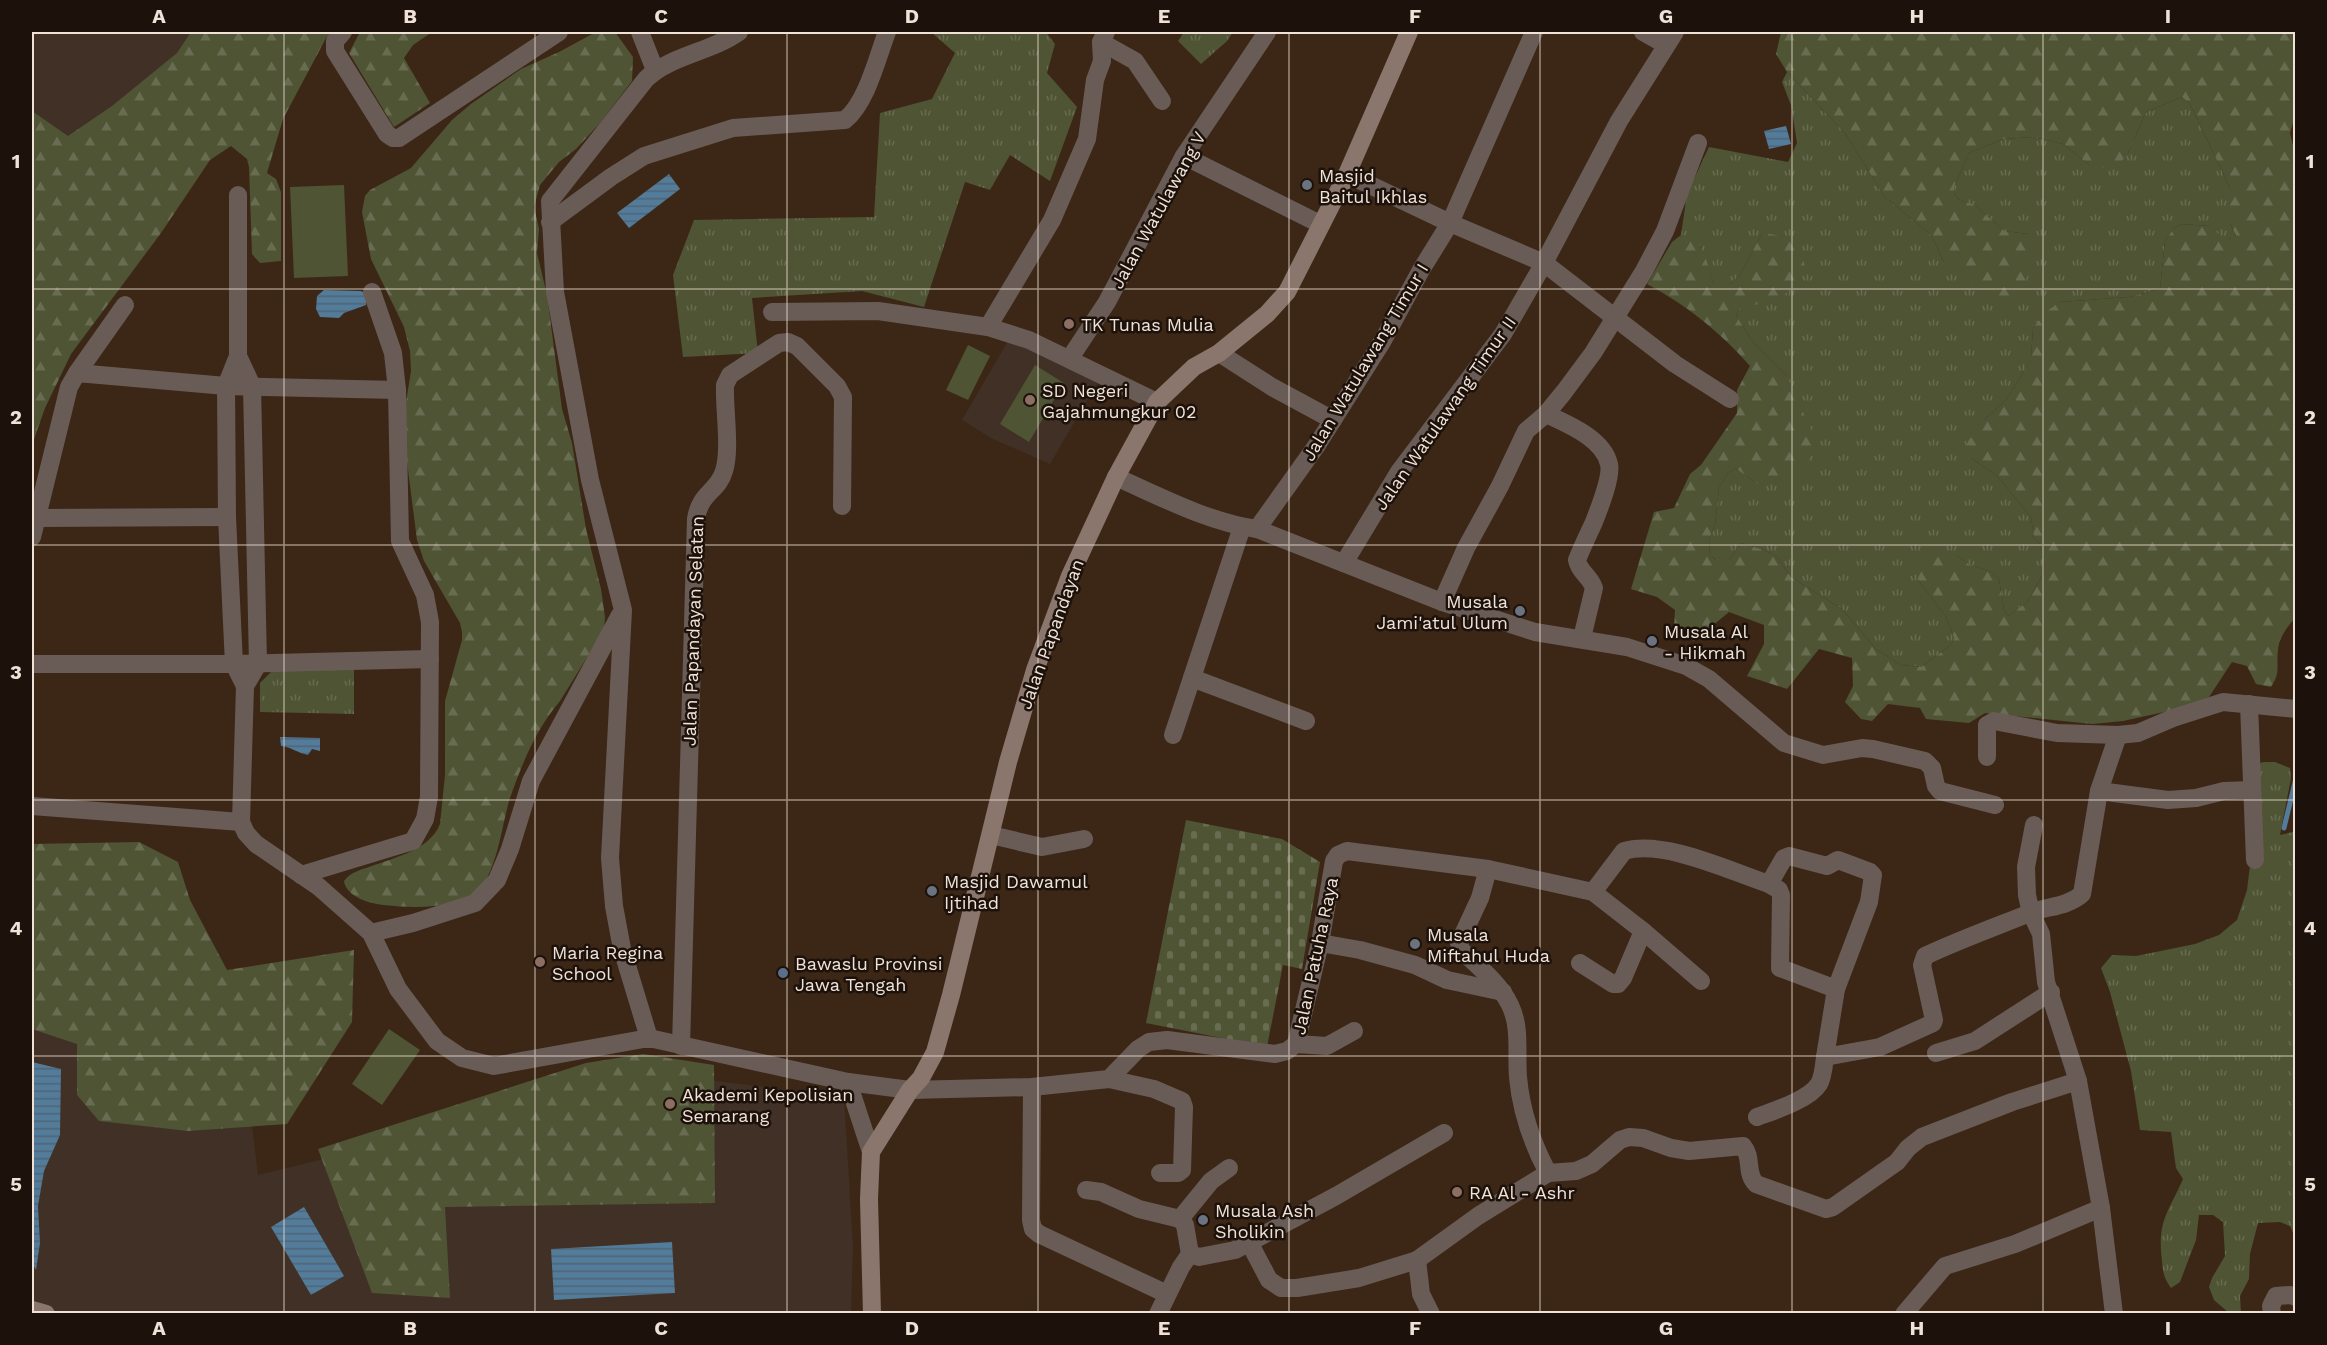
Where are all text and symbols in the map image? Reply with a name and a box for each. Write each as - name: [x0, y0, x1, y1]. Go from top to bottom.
- text: A: [152, 4, 166, 28]
- text: B: [403, 4, 417, 28]
- text: C: [654, 4, 668, 28]
- text: D: [905, 4, 919, 28]
- text: E: [1158, 4, 1170, 28]
- text: F: [1409, 4, 1421, 28]
- text: G: [1659, 4, 1673, 28]
- text: H: [1910, 4, 1924, 28]
- text: I: [2165, 4, 2171, 28]
- street label: Jalan Watulawang V: [1106, 128, 1210, 292]
- text: 1: [12, 149, 20, 173]
- text: 1: [2306, 149, 2314, 173]
- place label: Masjid Baitul Ikhlas: [1319, 165, 1427, 207]
- marker: Masjid Baitul Ikhlas: [1300, 178, 1314, 192]
- street label: Jalan Watulawang Timur I: [1298, 259, 1432, 465]
- street label: Jalan Watulawang Timur II: [1370, 312, 1520, 514]
- place label: TK Tunas Mulia: [1081, 314, 1214, 335]
- marker: TK Tunas Mulia: [1062, 317, 1076, 331]
- place label: SD Negeri Gajahmungkur 02: [1042, 380, 1196, 422]
- marker: SD Negeri Gajahmungkur 02: [1023, 393, 1037, 407]
- text: 2: [10, 405, 22, 429]
- text: 2: [2304, 405, 2316, 429]
- street label: Jalan Papandayan Selatan: [678, 515, 708, 747]
- street label: Jalan Papandayan: [1014, 556, 1088, 712]
- place label: Musala Jami'atul Ulum: [1376, 591, 1508, 633]
- marker: Musala Jami'atul Ulum: [1513, 604, 1527, 618]
- place label: Musala Al - Hikmah: [1664, 621, 1749, 663]
- marker: Musala Al - Hikmah: [1645, 634, 1659, 648]
- text: 3: [10, 660, 22, 684]
- text: 3: [2304, 660, 2316, 684]
- place label: Masjid Dawamul Ijtihad: [944, 871, 1088, 913]
- street label: Jalan Patuha Raya: [1288, 875, 1342, 1037]
- marker: Masjid Dawamul Ijtihad: [925, 884, 939, 898]
- text: 4: [10, 916, 23, 940]
- text: 4: [2304, 916, 2317, 940]
- place label: Musala Miftahul Huda: [1427, 924, 1550, 966]
- marker: Musala Miftahul Huda: [1408, 937, 1422, 951]
- place label: Maria Regina School: [552, 942, 663, 984]
- place label: Bawaslu Provinsi Jawa Tengah: [795, 953, 942, 995]
- marker: Maria Regina School: [533, 955, 547, 969]
- marker: Bawaslu Provinsi Jawa Tengah: [776, 966, 790, 980]
- place label: Akademi Kepolisian Semarang: [682, 1084, 853, 1126]
- marker: Akademi Kepolisian Semarang: [663, 1097, 677, 1111]
- text: 5: [10, 1172, 22, 1196]
- text: 5: [2304, 1172, 2316, 1196]
- place label: RA Al - Ashr: [1469, 1182, 1575, 1203]
- marker: RA Al - Ashr: [1450, 1185, 1464, 1199]
- place label: Musala Ash Sholikin: [1215, 1200, 1314, 1242]
- marker: Musala Ash Sholikin: [1196, 1213, 1210, 1227]
- text: A: [152, 1316, 166, 1340]
- text: B: [403, 1316, 417, 1340]
- text: C: [654, 1316, 668, 1340]
- text: D: [905, 1316, 919, 1340]
- text: E: [1158, 1316, 1170, 1340]
- text: F: [1409, 1316, 1421, 1340]
- text: G: [1659, 1316, 1673, 1340]
- text: H: [1910, 1316, 1924, 1340]
- text: I: [2165, 1316, 2171, 1340]

